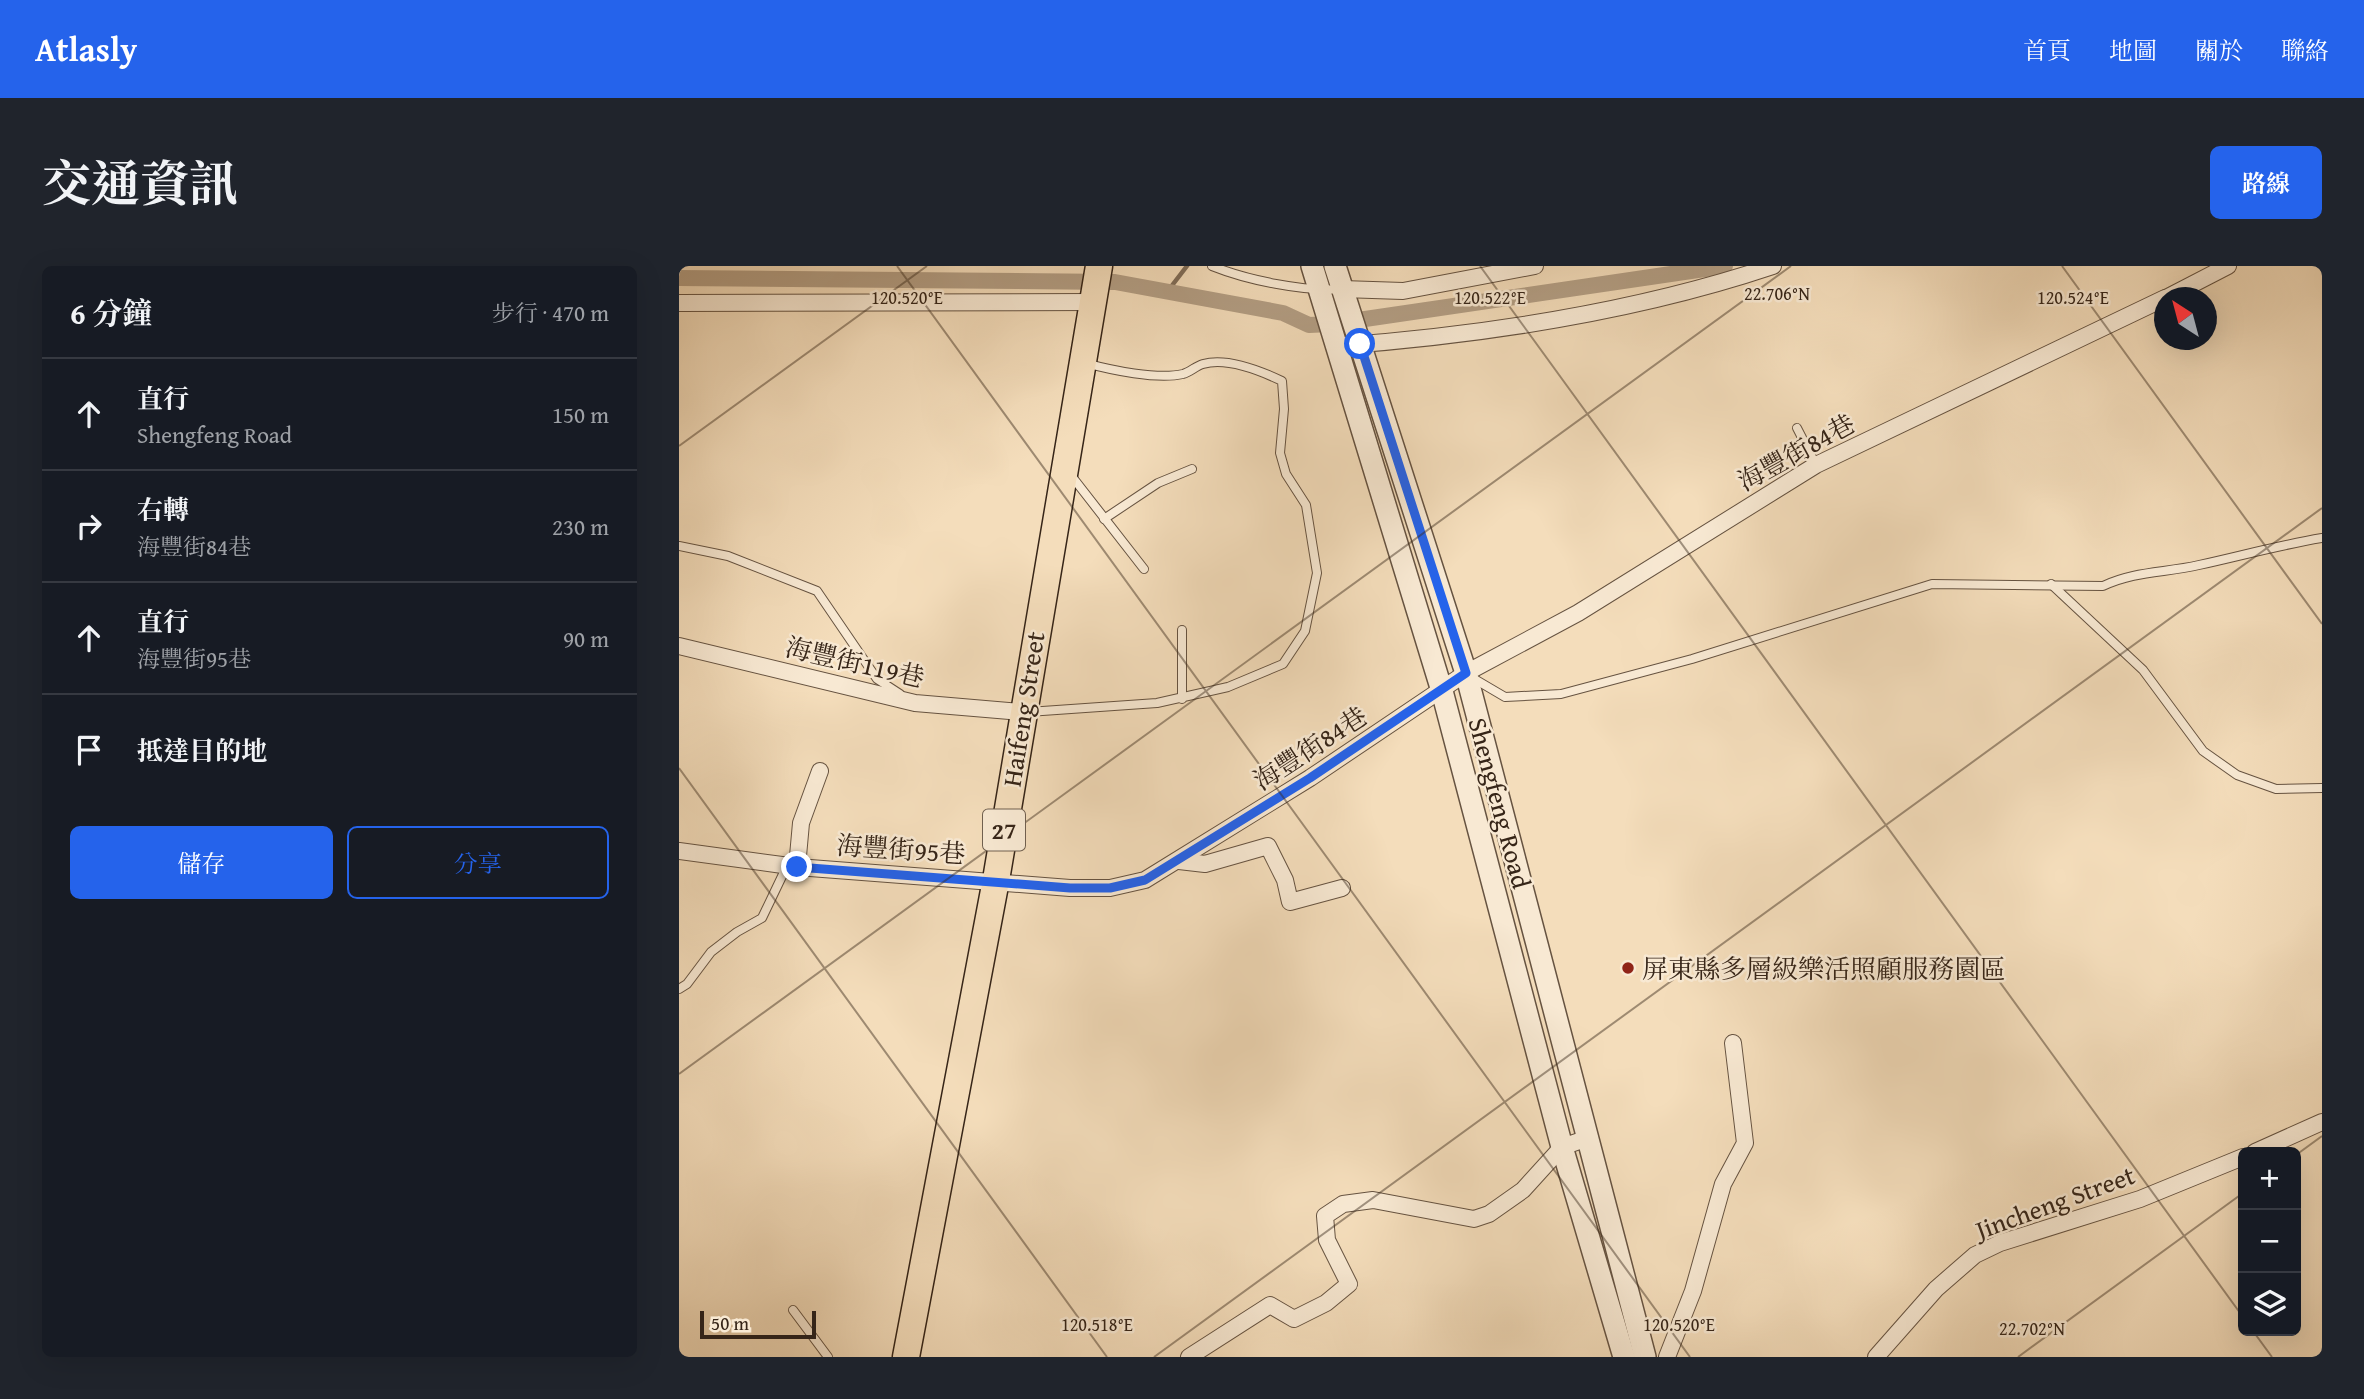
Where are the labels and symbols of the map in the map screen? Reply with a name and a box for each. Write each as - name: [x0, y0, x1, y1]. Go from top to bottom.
- text: 22.706°N: [1744, 280, 1810, 307]
- text: 120.520°E: [871, 284, 943, 311]
- text: 120.522°E: [1454, 284, 1526, 311]
- text: 120.524°E: [2037, 284, 2109, 311]
- north arrow: [2154, 287, 2217, 350]
- route start: [1344, 328, 1375, 359]
- street label: 海豐街84巷: [1730, 404, 1862, 500]
- street label: 海豐街119巷: [782, 627, 928, 697]
- street label: Haifeng Street: [992, 629, 1054, 789]
- street label: 海豐街84巷: [1245, 697, 1375, 799]
- street label: Shengfeng Road: [1458, 713, 1542, 893]
- road number: 27: [983, 810, 1025, 850]
- street label: 海豐街95巷: [835, 825, 967, 873]
- route end: [781, 851, 812, 882]
- place label: 屏東縣多層級樂活照顧服務園區: [1642, 949, 2006, 988]
- marker: 屏東縣多層級樂活照顧服務園區: [1620, 960, 1636, 976]
- street label: Jincheng Street: [1967, 1155, 2140, 1250]
- scale bar: [700, 1308, 815, 1340]
- text: 120.518°E: [1061, 1311, 1133, 1338]
- text: 120.520°E: [1643, 1311, 1715, 1338]
- text: 22.702°N: [1999, 1315, 2065, 1342]

